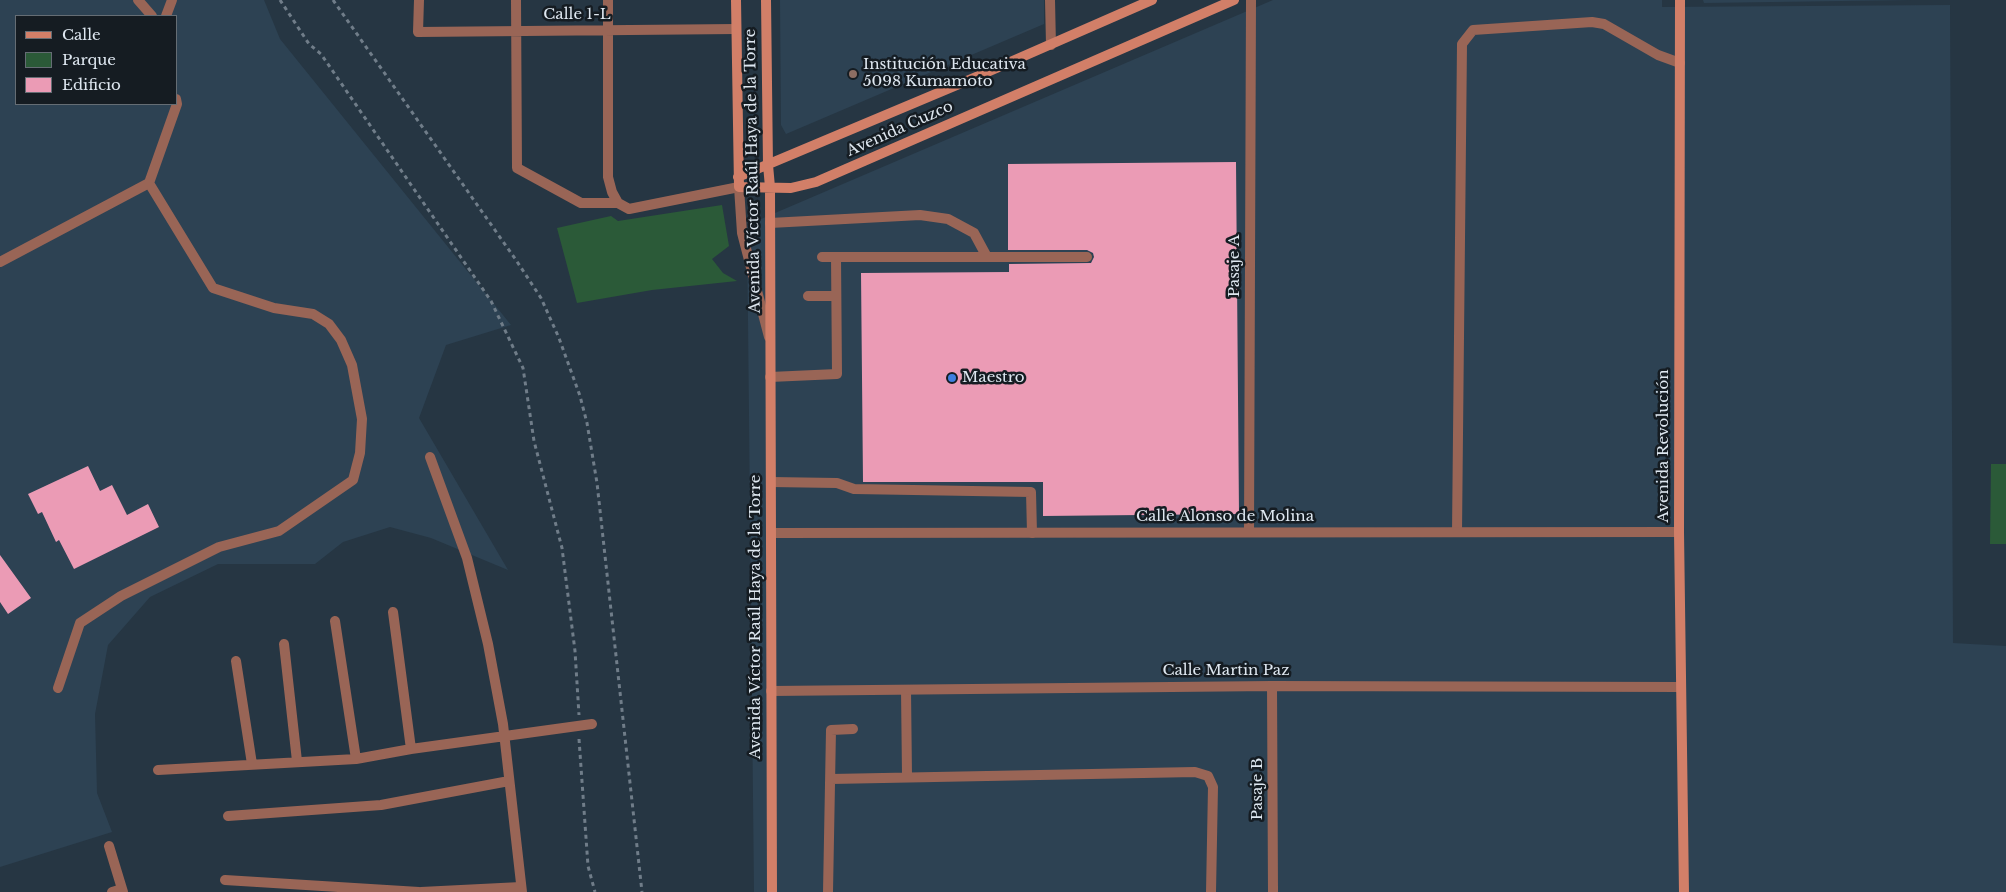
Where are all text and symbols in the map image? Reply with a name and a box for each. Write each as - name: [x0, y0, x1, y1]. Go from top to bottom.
- street label: Calle 1-L: [543, 6, 611, 24]
- legend: [15, 15, 178, 105]
- text: Calle: [62, 25, 101, 44]
- street label: Avenida Víctor Raúl Haya de la Torre: [742, 29, 764, 313]
- text: Parque: [62, 50, 116, 69]
- place label: Institución Educativa 5098 Kumamoto: [863, 56, 1026, 91]
- marker: Institución Educativa 5098 Kumamoto: [847, 68, 859, 80]
- text: Edificio: [62, 75, 121, 94]
- street label: Avenida Cuzco: [844, 97, 956, 161]
- street label: Pasaje A: [1226, 235, 1244, 297]
- place label: Maestro: [962, 369, 1025, 387]
- street label: Avenida Revolución: [1655, 369, 1673, 523]
- marker: Maestro: [946, 372, 958, 384]
- street label: Avenida Víctor Raúl Haya de la Torre: [747, 475, 765, 759]
- street label: Calle Alonso de Molina: [1136, 508, 1314, 526]
- street label: Calle Martin Paz: [1162, 662, 1290, 680]
- street label: Pasaje B: [1249, 758, 1267, 820]

